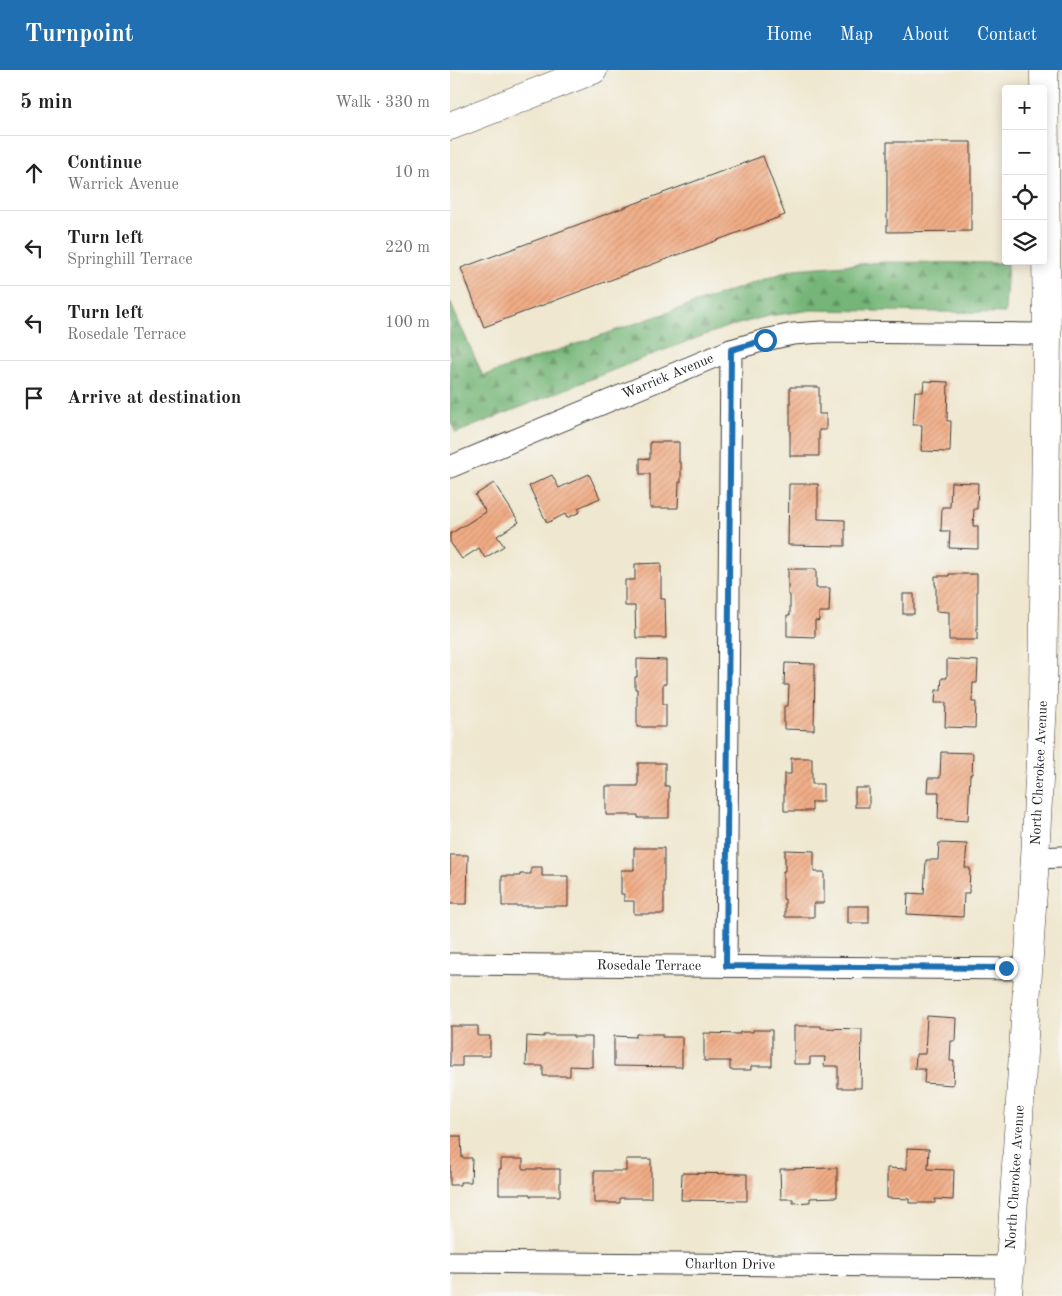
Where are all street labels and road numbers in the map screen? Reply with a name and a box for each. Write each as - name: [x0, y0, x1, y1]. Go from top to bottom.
- street label: Warrick Avenue: [620, 351, 716, 402]
- street label: North Cherokee Avenue: [1029, 700, 1050, 846]
- street label: Rosedale Terrace: [597, 958, 701, 973]
- street label: North Cherokee Avenue: [1004, 1105, 1027, 1250]
- street label: Charlton Drive: [685, 1257, 775, 1272]

